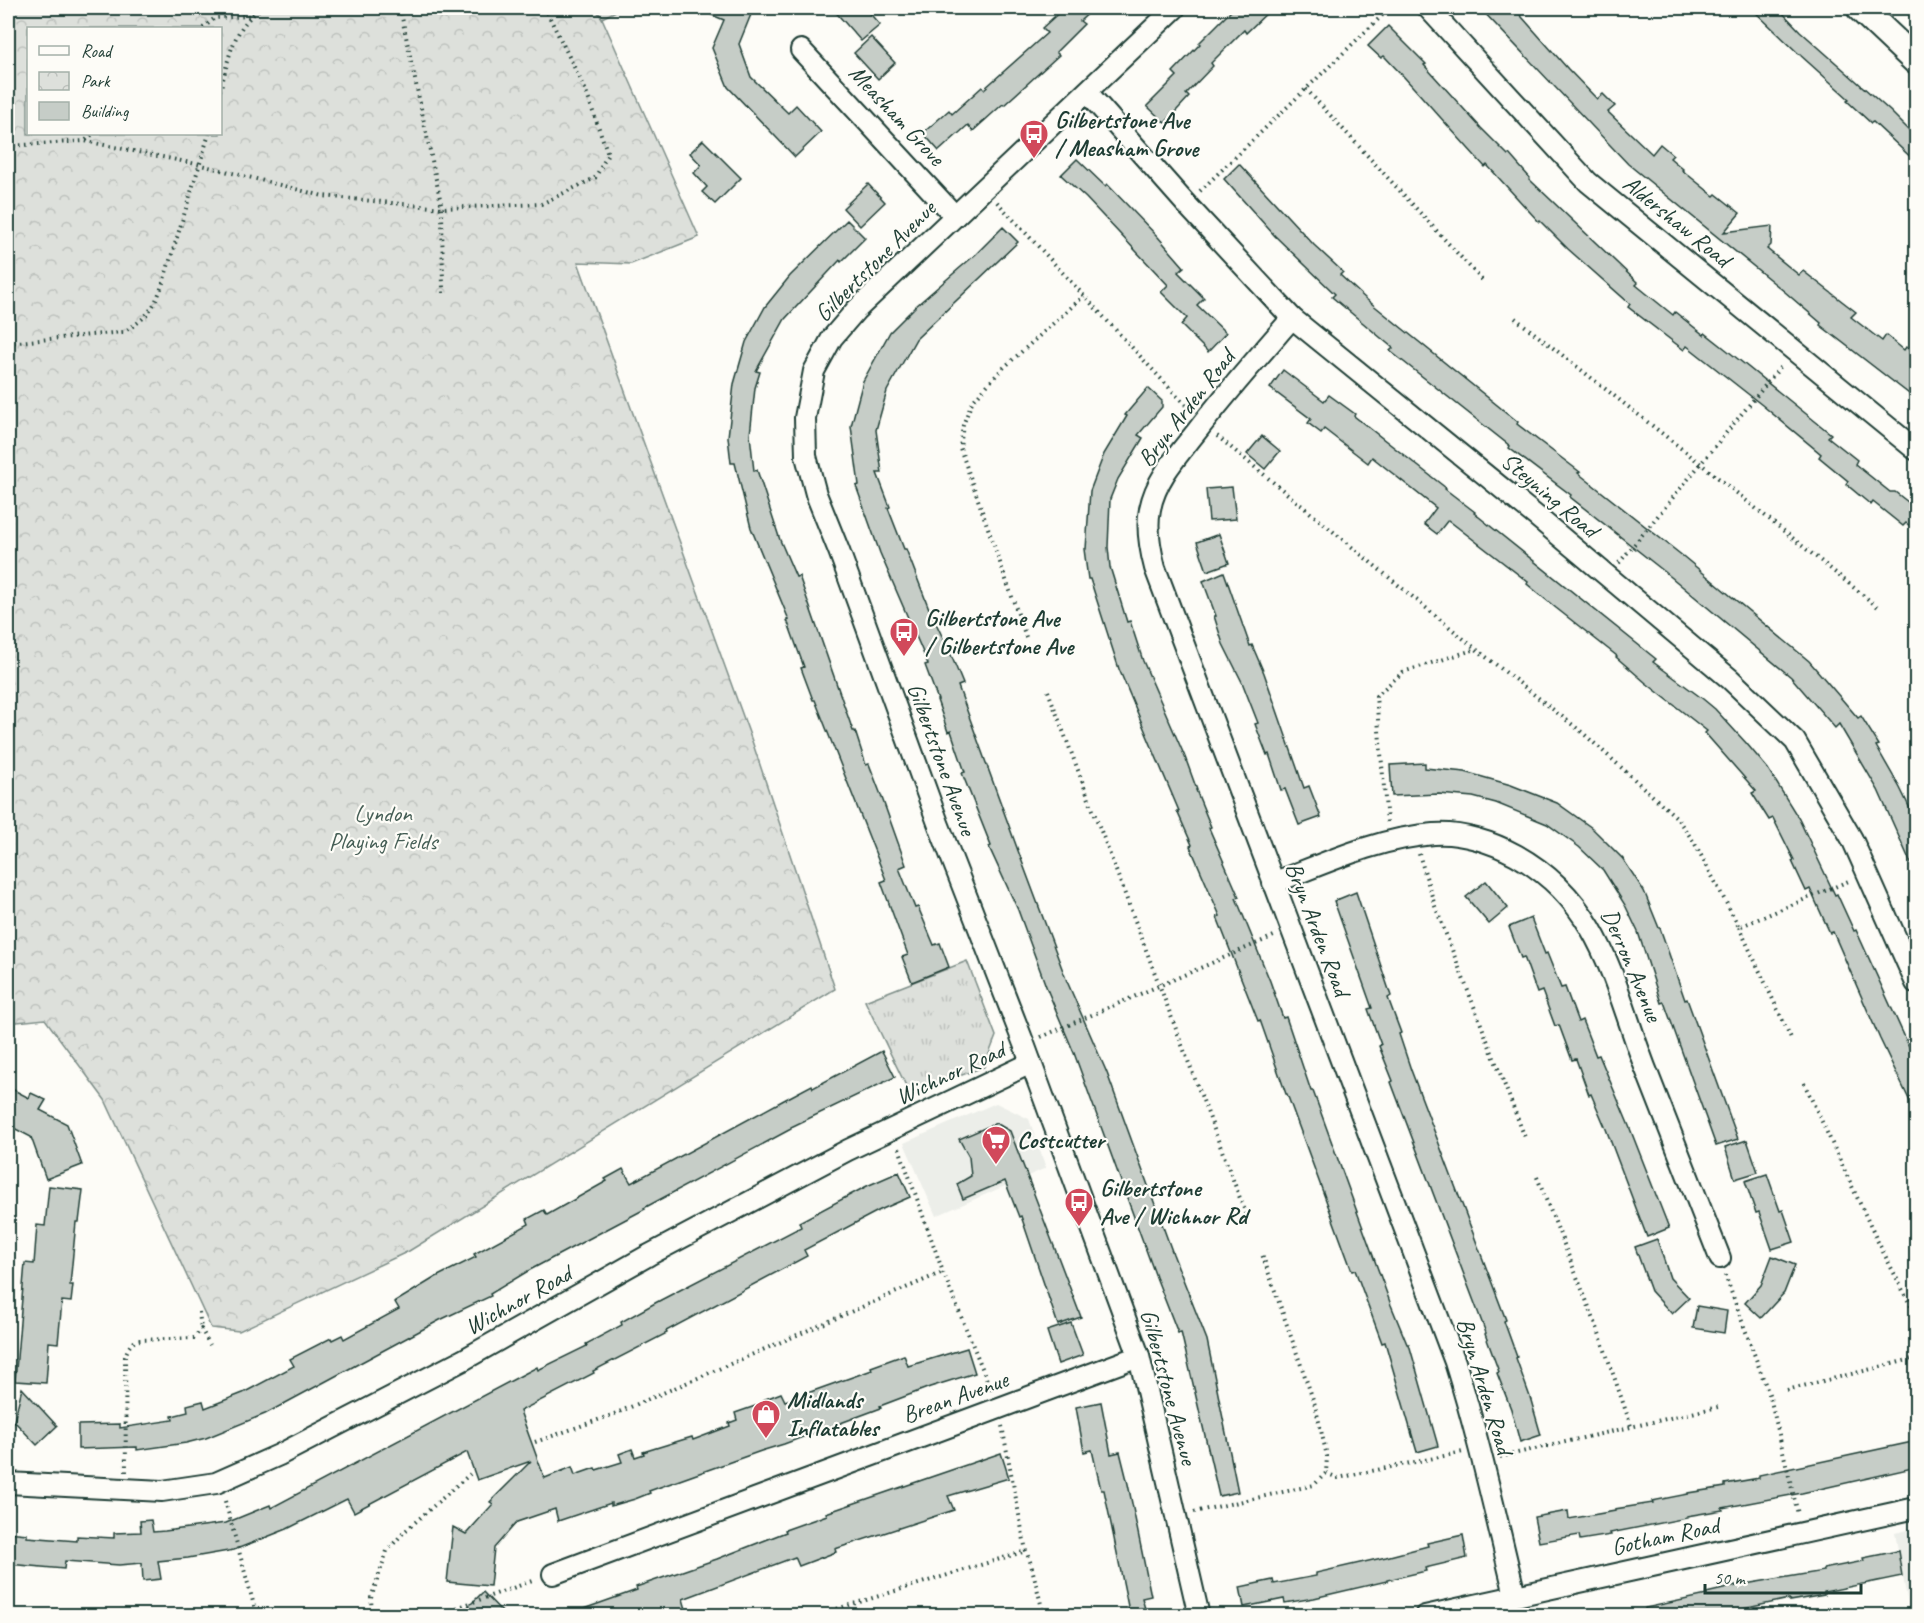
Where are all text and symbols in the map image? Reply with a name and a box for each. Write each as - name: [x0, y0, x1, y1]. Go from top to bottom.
- legend: [27, 27, 222, 135]
- text: Road: [81, 40, 114, 62]
- street label: Measham Grove: [843, 58, 953, 173]
- text: Park: [81, 70, 111, 92]
- text: Building: [81, 100, 130, 122]
- place label: Gilbertstone Ave / Measham Grove: [1055, 105, 1200, 163]
- bus stop icon: Gilbertstone Ave / Measham Grove: [1018, 118, 1050, 160]
- street label: Aldershaw Road: [1617, 168, 1740, 276]
- street label: Gilbertstone Avenue: [808, 192, 944, 328]
- street label: Bryn Arden Road: [1131, 341, 1243, 473]
- street label: Steyning Road: [1495, 446, 1607, 547]
- place label: Gilbertstone Ave / Gilbertstone Ave: [925, 603, 1075, 661]
- bus stop icon: Gilbertstone Ave / Gilbertstone Ave: [888, 616, 920, 658]
- street label: Gilbertstone Avenue: [901, 679, 984, 841]
- park label: Lyndon Playing Fields: [329, 798, 440, 856]
- street label: Bryn Arden Road: [1279, 858, 1358, 1003]
- street label: Derron Avenue: [1595, 904, 1670, 1028]
- street label: Wichnor Road: [891, 1033, 1012, 1111]
- supermarket icon: Costcutter: [980, 1124, 1012, 1166]
- place label: Costcutter: [1017, 1125, 1106, 1155]
- place label: Gilbertstone Ave / Wichnor Rd: [1100, 1173, 1251, 1231]
- bus stop icon: Gilbertstone Ave / Wichnor Rd: [1063, 1186, 1095, 1228]
- street label: Wichnor Road: [460, 1257, 579, 1341]
- street label: Gilbertstone Avenue: [1134, 1306, 1205, 1470]
- street label: Bryn Arden Road: [1450, 1314, 1521, 1461]
- street label: Brean Avenue: [898, 1363, 1014, 1430]
- place label: Midlands Inflatables: [787, 1385, 881, 1443]
- shop icon: Midlands Inflatables: [750, 1398, 782, 1440]
- street label: Gotham Road: [1609, 1509, 1725, 1562]
- scale bar: [1705, 1557, 1861, 1595]
- text: 50 m: [1714, 1567, 1747, 1589]

